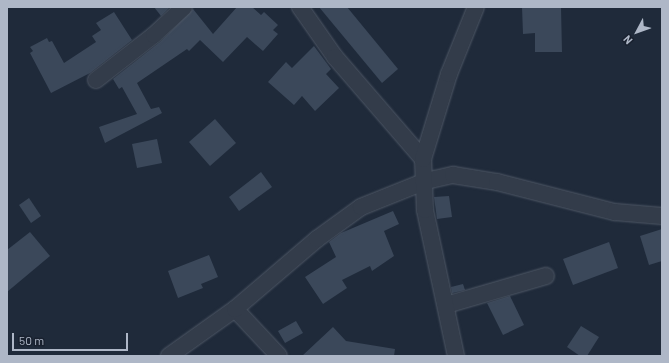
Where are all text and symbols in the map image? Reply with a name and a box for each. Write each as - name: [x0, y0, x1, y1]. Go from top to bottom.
- north arrow: [617, 12, 657, 52]
- text: N: [620, 33, 635, 47]
- scale bar: [14, 325, 130, 351]
- text: 50 m: [19, 333, 44, 347]

